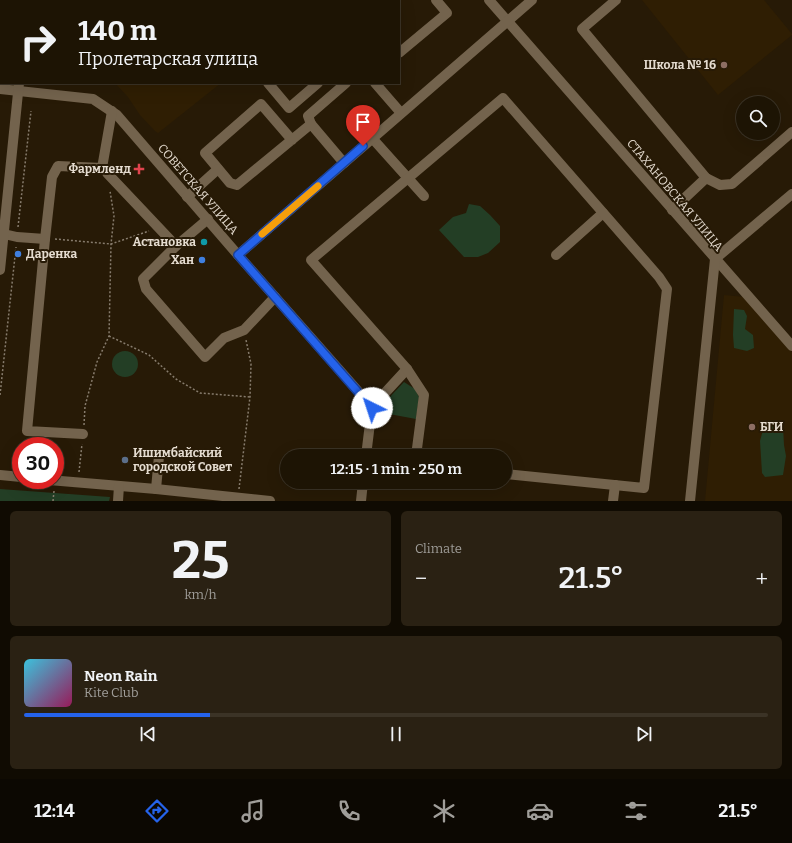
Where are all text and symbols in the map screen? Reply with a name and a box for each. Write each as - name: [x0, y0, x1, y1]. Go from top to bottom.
- text: 140 m: [78, 14, 157, 47]
- icon: right: [12, 16, 64, 68]
- text: Пролетарская улица: [78, 48, 258, 70]
- place label: Школа № 16: [644, 58, 716, 72]
- marker: Школа № 16: [719, 60, 729, 70]
- map controls: [736, 96, 780, 140]
- button: search: [736, 96, 780, 140]
- pin: [346, 105, 380, 146]
- icon: arrive: [352, 111, 374, 133]
- street label: СТАХАНОВСКАЯ УЛИЦА: [624, 136, 726, 254]
- street label: СОВЕТСКАЯ УЛИЦА: [155, 141, 241, 237]
- place label: Фармленд: [69, 162, 131, 176]
- marker: Фармленд: [134, 164, 144, 174]
- place label: Астановка: [133, 235, 196, 249]
- marker: Астановка: [199, 237, 209, 247]
- place label: Даренка: [26, 247, 77, 261]
- marker: Даренка: [13, 249, 23, 259]
- place label: Хан: [171, 253, 194, 267]
- marker: Хан: [197, 255, 207, 265]
- position arrow: [351, 387, 393, 429]
- place label: БГИ: [760, 420, 784, 434]
- marker: БГИ: [747, 422, 757, 432]
- speed limit sign: 30: [12, 437, 64, 489]
- place label: Ишимбайский городской Совет: [133, 446, 232, 474]
- marker: Ишимбайский городской Совет: [120, 455, 130, 465]
- text: 12:15 · 1 min · 250 m: [330, 460, 462, 478]
- text: 25: [172, 529, 229, 592]
- text: Climate: [415, 541, 462, 556]
- text: 21.5°: [559, 560, 624, 596]
- text: −: [415, 565, 427, 592]
- text: +: [755, 565, 768, 592]
- text: km/h: [184, 587, 217, 602]
- text: Neon Rain: [84, 667, 157, 685]
- text: Kite Club: [84, 685, 138, 700]
- icon: previous: [137, 723, 159, 745]
- icon: pause: [385, 723, 407, 745]
- icon: next: [633, 723, 655, 745]
- icon: directions: [143, 797, 171, 825]
- icon: music: [239, 797, 267, 825]
- icon: phone: [335, 797, 363, 825]
- icon: climate: [430, 797, 458, 825]
- icon: car: [526, 797, 554, 825]
- icon: filters: [622, 797, 650, 825]
- text: 12:14: [34, 800, 75, 822]
- text: 21.5°: [718, 800, 758, 822]

